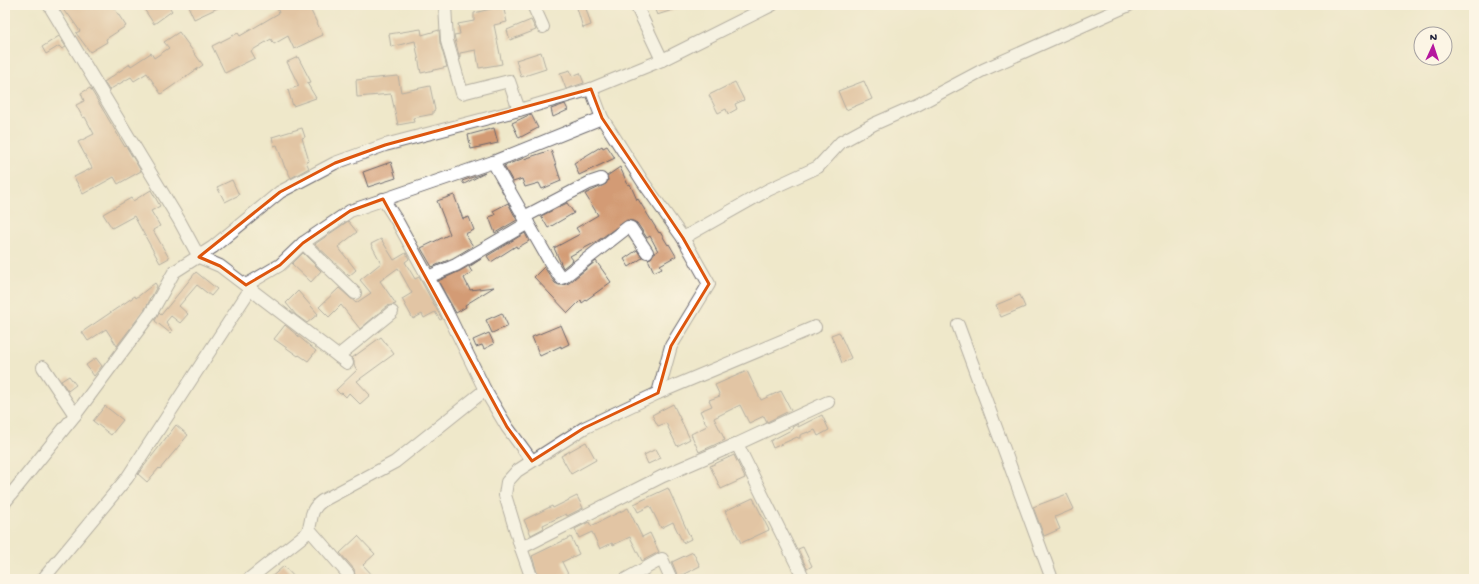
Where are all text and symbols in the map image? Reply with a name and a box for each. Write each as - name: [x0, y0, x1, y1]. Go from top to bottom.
- north arrow: [1413, 26, 1453, 66]
- text: N: [1430, 32, 1437, 44]

